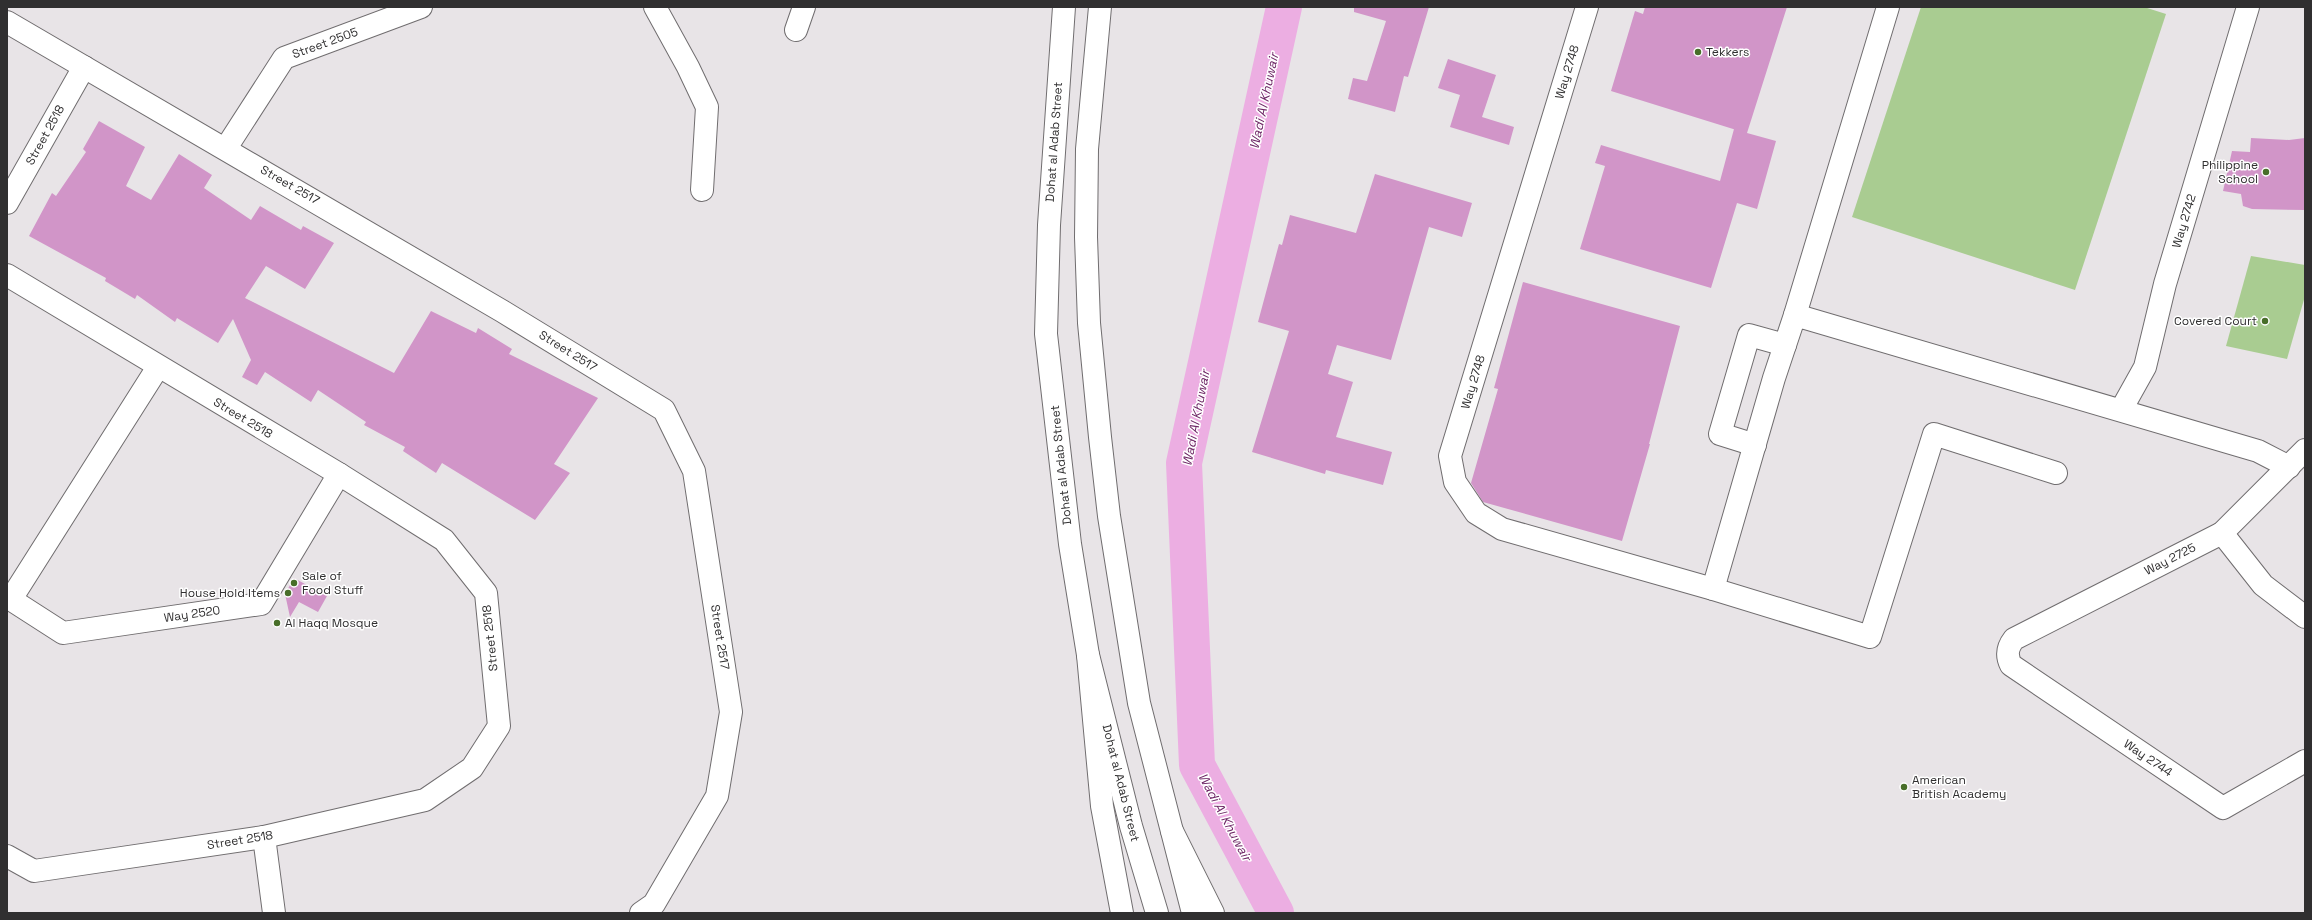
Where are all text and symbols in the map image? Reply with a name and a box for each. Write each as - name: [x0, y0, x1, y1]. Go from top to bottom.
- street label: Street 2505: [290, 24, 360, 62]
- street label: Way 2748: [1551, 43, 1583, 101]
- place label: Tekkers: [1706, 44, 1749, 60]
- marker: Tekkers: [1693, 47, 1703, 57]
- water label: Wadi Al Khuwair: [1246, 49, 1283, 151]
- street label: Dohat al Adab Street: [1042, 81, 1066, 203]
- street label: Street 2518: [22, 102, 68, 168]
- place label: Philippine School: [2202, 157, 2258, 187]
- street label: Street 2517: [258, 162, 323, 208]
- marker: Philippine School: [2261, 167, 2271, 177]
- street label: Way 2742: [2168, 192, 2200, 250]
- place label: Covered Court: [2174, 313, 2257, 329]
- marker: Covered Court: [2260, 316, 2270, 326]
- street label: Street 2517: [536, 327, 600, 375]
- street label: Way 2748: [1457, 353, 1489, 411]
- water label: Wadi Al Khuwair: [1178, 366, 1214, 468]
- street label: Street 2518: [210, 394, 276, 442]
- street label: Dohat al Adab Street: [1047, 404, 1075, 526]
- street label: Way 2725: [2142, 539, 2198, 579]
- place label: Sale of Food Stuff: [302, 568, 363, 598]
- marker: Sale of Food Stuff: [289, 578, 299, 588]
- place label: House Hold Items: [180, 585, 280, 601]
- marker: House Hold Items: [283, 588, 293, 598]
- street label: Way 2520: [163, 602, 221, 626]
- street label: Street 2517: [707, 603, 733, 671]
- street label: Street 2518: [479, 604, 501, 672]
- place label: Al Haqq Mosque: [285, 615, 378, 631]
- marker: Al Haqq Mosque: [272, 618, 282, 628]
- street label: Dohat al Adab Street: [1099, 723, 1143, 843]
- street label: Way 2744: [2120, 736, 2176, 780]
- water label: Wadi Al Khuwair: [1195, 770, 1256, 866]
- place label: American British Academy: [1912, 772, 2006, 802]
- marker: American British Academy: [1899, 782, 1909, 792]
- street label: Street 2518: [206, 827, 274, 853]

